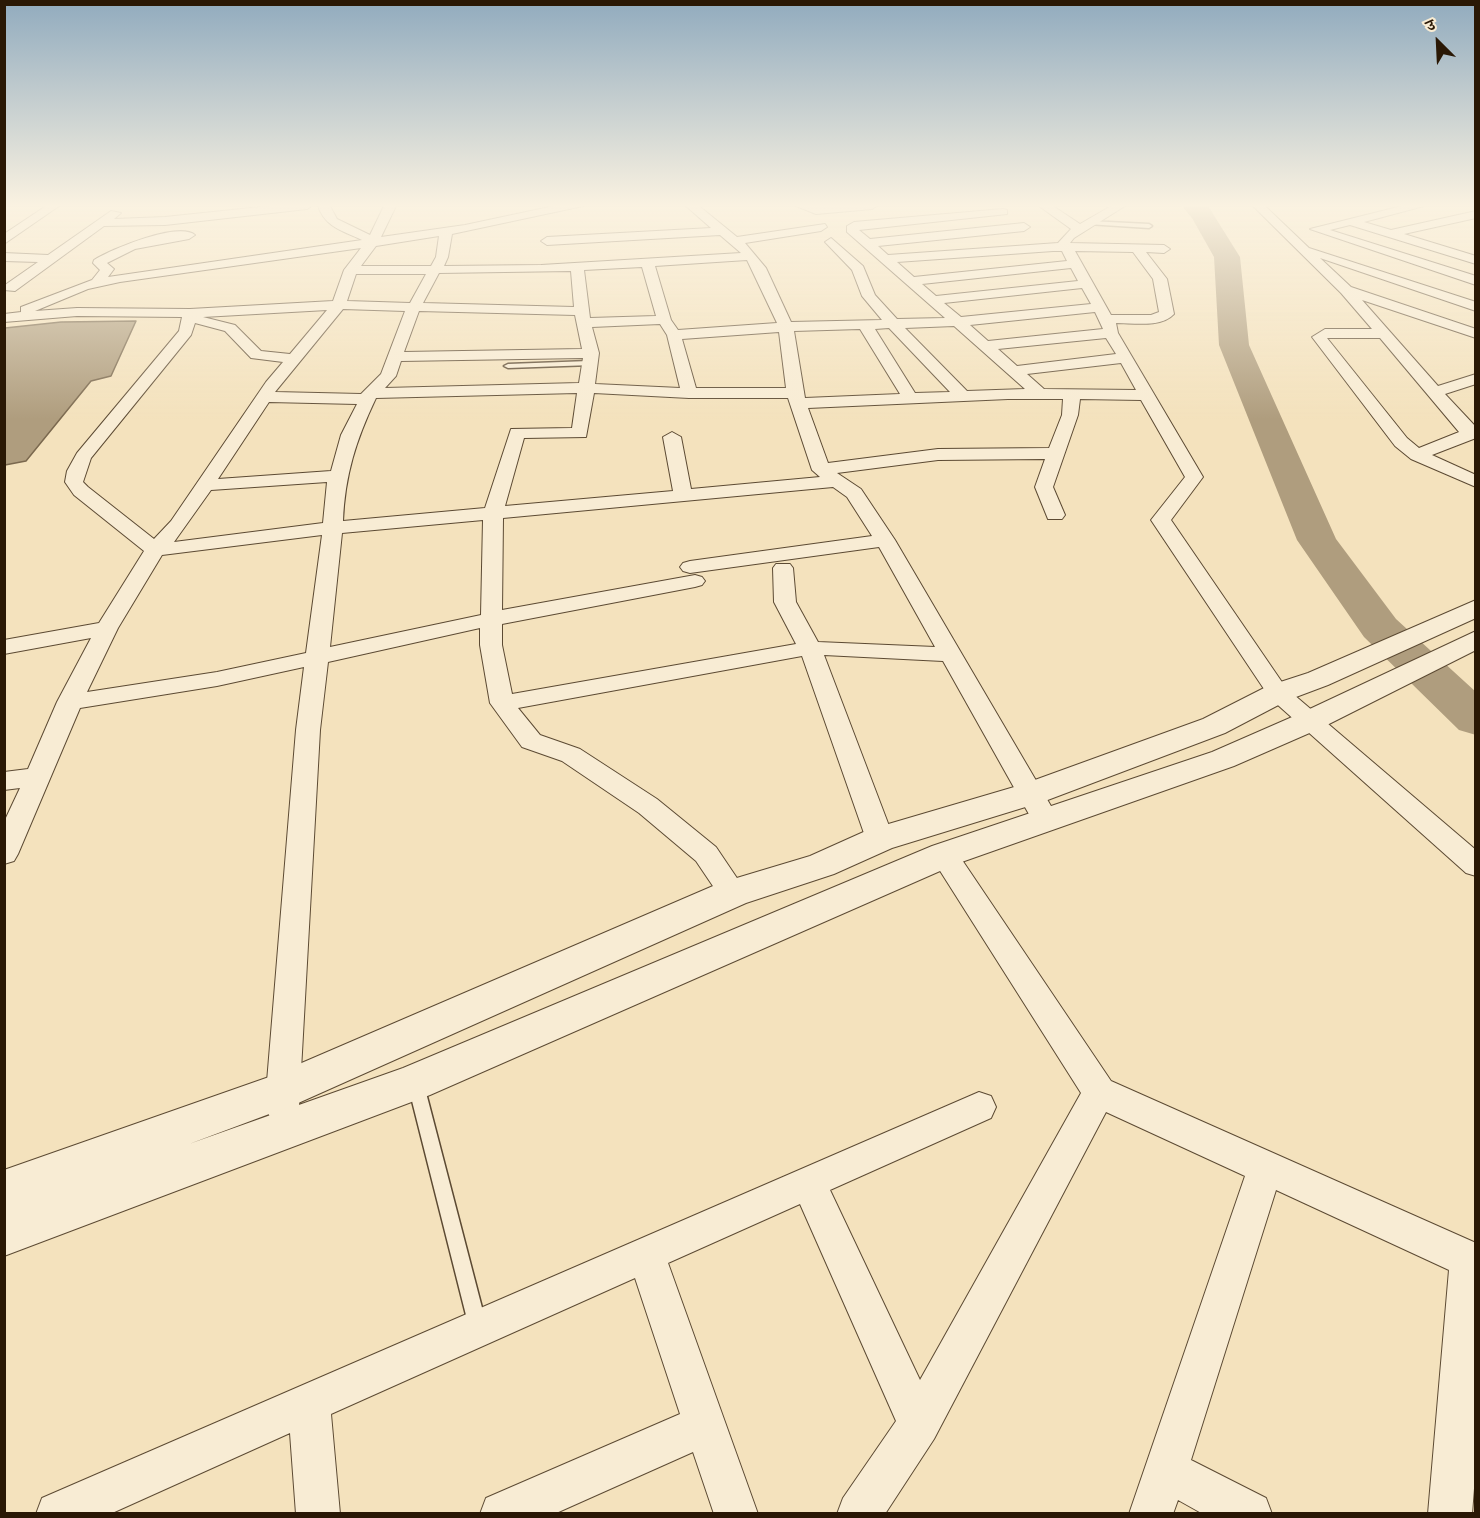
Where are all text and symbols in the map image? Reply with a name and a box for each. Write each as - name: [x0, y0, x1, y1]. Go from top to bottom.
- north arrow: [1408, 12, 1468, 72]
- text: उ: [1423, 15, 1438, 36]

